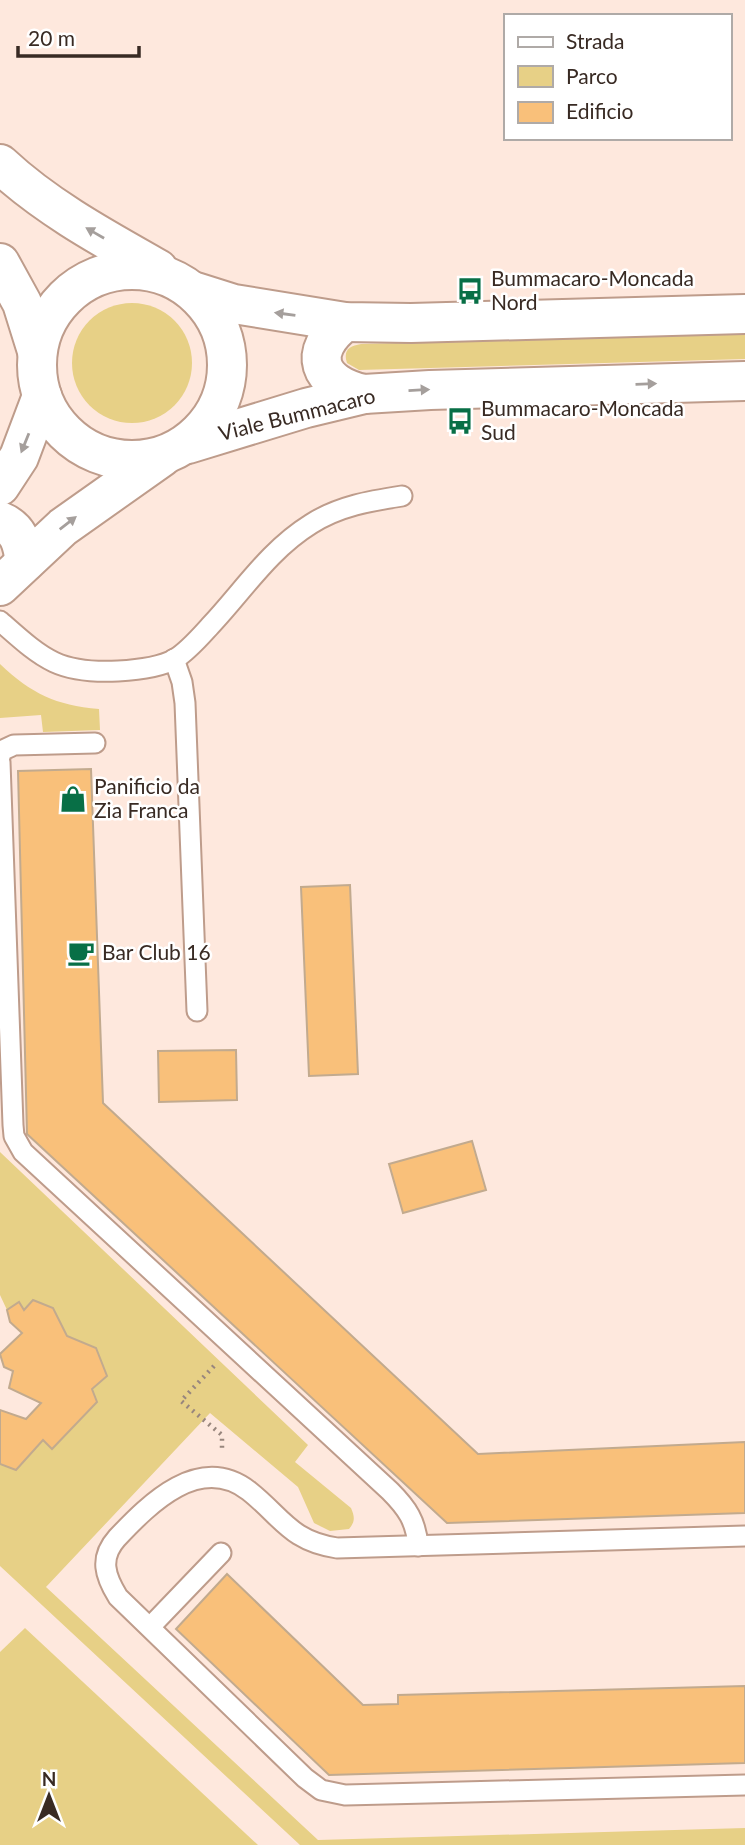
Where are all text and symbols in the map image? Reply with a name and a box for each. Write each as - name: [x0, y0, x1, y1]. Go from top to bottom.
- scale bar: [18, 14, 138, 58]
- legend: [504, 14, 731, 140]
- text: 20 m: [28, 25, 75, 50]
- text: Strada: [566, 28, 625, 53]
- text: Parco: [566, 63, 618, 88]
- text: Edificio: [566, 98, 634, 123]
- one-way arrow: [85, 227, 104, 239]
- place label: Bummacaro-Moncada Nord: [491, 265, 694, 314]
- bus stop icon: Bummacaro-Moncada Nord: [455, 276, 485, 306]
- one-way arrow: [274, 308, 296, 319]
- one-way arrow: [635, 378, 657, 389]
- street label: Viale Bummacaro: [216, 382, 378, 445]
- one-way arrow: [408, 385, 430, 396]
- place label: Bummacaro-Moncada Sud: [481, 395, 684, 444]
- bus stop icon: Bummacaro-Moncada Sud: [445, 406, 475, 436]
- one-way arrow: [19, 433, 30, 454]
- one-way arrow: [59, 516, 77, 531]
- place label: Panificio da Zia Franca: [94, 773, 200, 822]
- shop icon: Panificio da Zia Franca: [58, 784, 88, 814]
- cafe icon: Bar Club 16: [66, 938, 96, 968]
- place label: Bar Club 16: [102, 939, 211, 964]
- north arrow: [14, 1761, 84, 1831]
- text: N: [42, 1767, 56, 1790]

